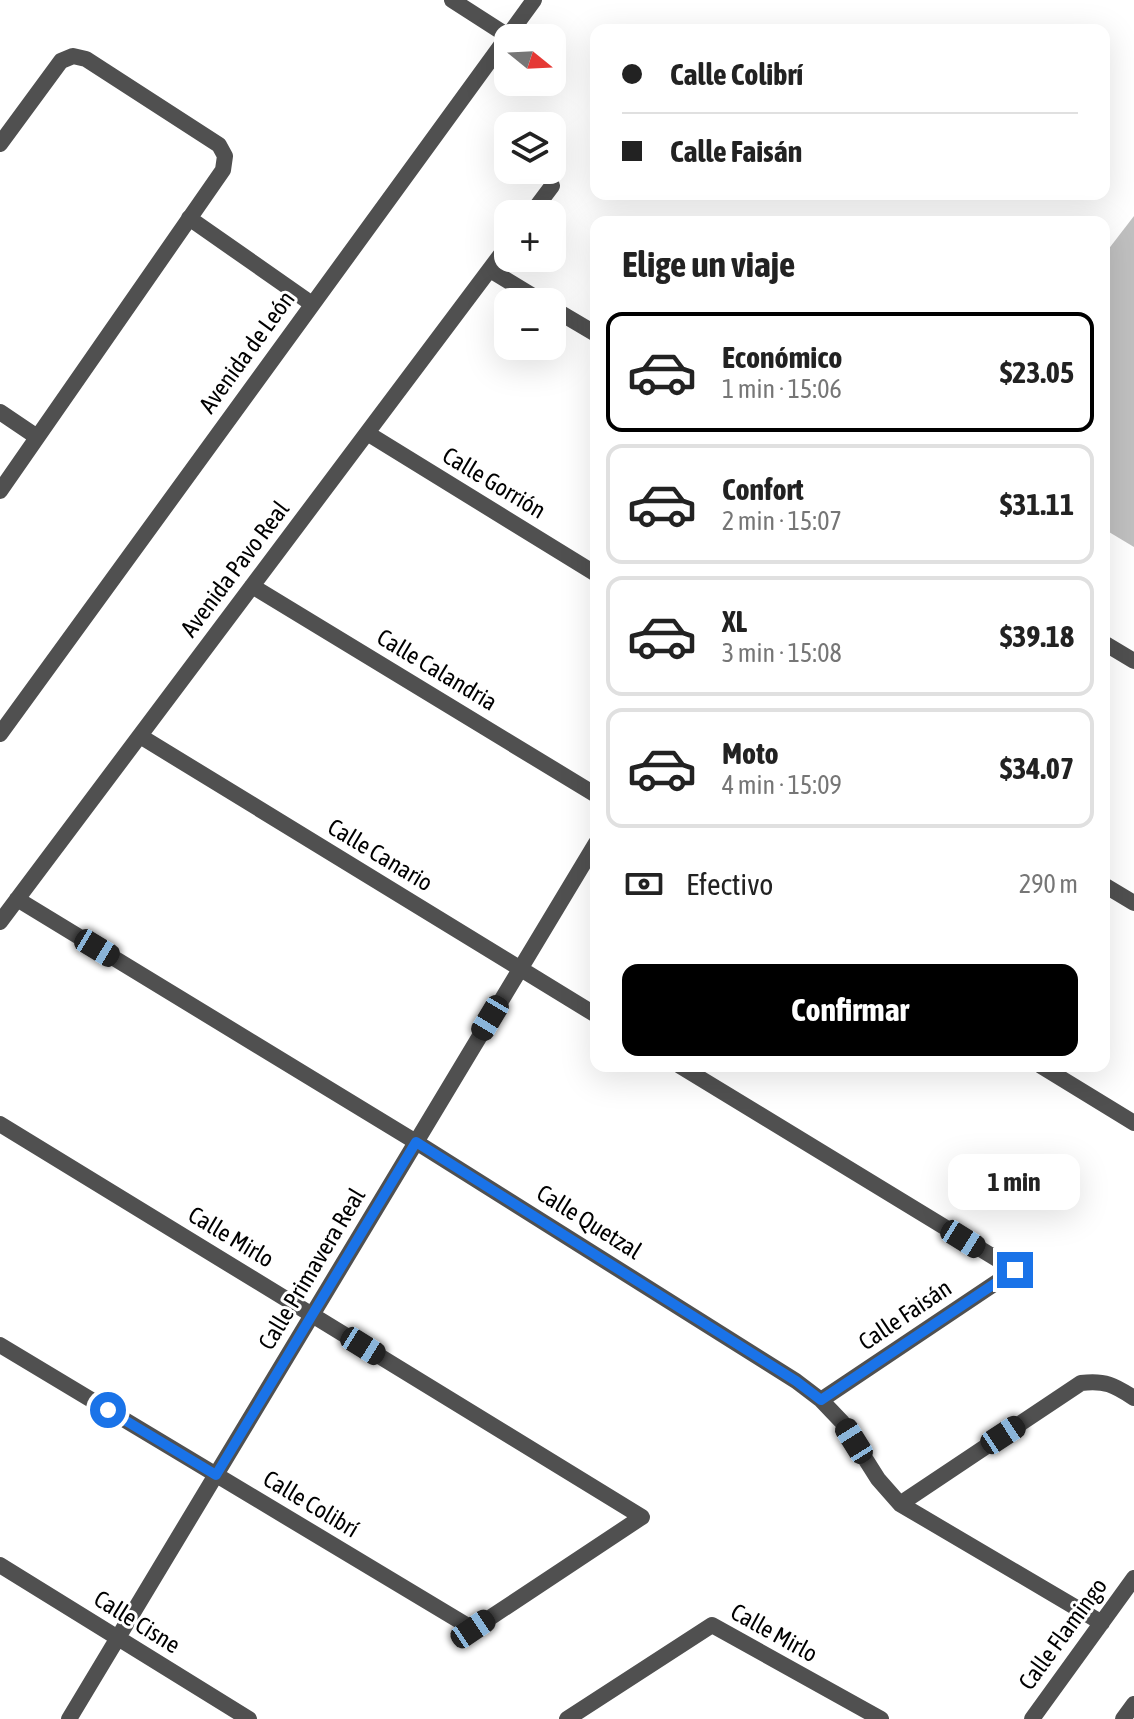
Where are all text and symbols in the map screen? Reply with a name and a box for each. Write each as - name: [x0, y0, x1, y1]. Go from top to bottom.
- north arrow: [494, 24, 566, 96]
- map controls: [494, 24, 566, 360]
- text: Calle Colibrí: [670, 57, 803, 91]
- button: layers: [494, 112, 566, 184]
- text: Calle Faisán: [670, 134, 802, 168]
- button: +: [494, 200, 566, 272]
- text: Elige un viaje: [622, 243, 795, 285]
- street label: Avenida de León: [193, 286, 300, 418]
- button: −: [494, 288, 566, 360]
- icon: car: [626, 336, 698, 408]
- text: Económico: [722, 340, 842, 374]
- text: $23.05: [1000, 355, 1074, 389]
- text: 1 min · 15:06: [722, 374, 842, 404]
- street label: Calle Gorrión: [438, 441, 551, 524]
- icon: car: [626, 468, 698, 540]
- text: Confort: [722, 472, 804, 506]
- text: $31.11: [1000, 487, 1074, 521]
- street label: Avenida Pavo Real: [175, 495, 295, 642]
- text: 2 min · 15:07: [722, 506, 842, 536]
- icon: car: [626, 600, 698, 672]
- text: XL: [722, 604, 747, 638]
- text: $39.18: [1000, 619, 1074, 653]
- street label: Calle Calandria: [372, 623, 502, 716]
- text: 3 min · 15:08: [722, 638, 842, 668]
- icon: car: [626, 732, 698, 804]
- text: Moto: [722, 736, 779, 770]
- text: $34.07: [1000, 751, 1074, 785]
- text: 4 min · 15:09: [722, 770, 842, 800]
- street label: Calle Canario: [323, 813, 437, 896]
- icon: cash: [622, 862, 666, 906]
- text: Efectivo: [686, 867, 773, 901]
- text: 290 m: [1019, 869, 1078, 899]
- car: [70, 925, 124, 971]
- button: Confirmar: [622, 964, 1078, 1056]
- car: [467, 991, 513, 1045]
- callout: 1 min: [949, 1154, 1081, 1210]
- text: 1 min: [987, 1167, 1041, 1197]
- street label: Calle Quetzal: [532, 1179, 647, 1265]
- street label: Calle Primavera Real: [253, 1183, 371, 1354]
- street label: Calle Mirlo: [184, 1201, 279, 1273]
- car: [936, 1216, 990, 1262]
- route end: [997, 1252, 1033, 1288]
- street label: Calle Faisán: [853, 1274, 956, 1355]
- car: [336, 1323, 390, 1369]
- route start: [90, 1392, 126, 1428]
- car: [976, 1412, 1030, 1458]
- car: [831, 1414, 877, 1468]
- street label: Calle Colibrí: [259, 1465, 364, 1543]
- street label: Calle Flamingo: [1013, 1573, 1112, 1695]
- street label: Calle Cisne: [89, 1585, 185, 1658]
- street label: Calle Mirlo: [726, 1598, 822, 1667]
- car: [446, 1606, 500, 1652]

